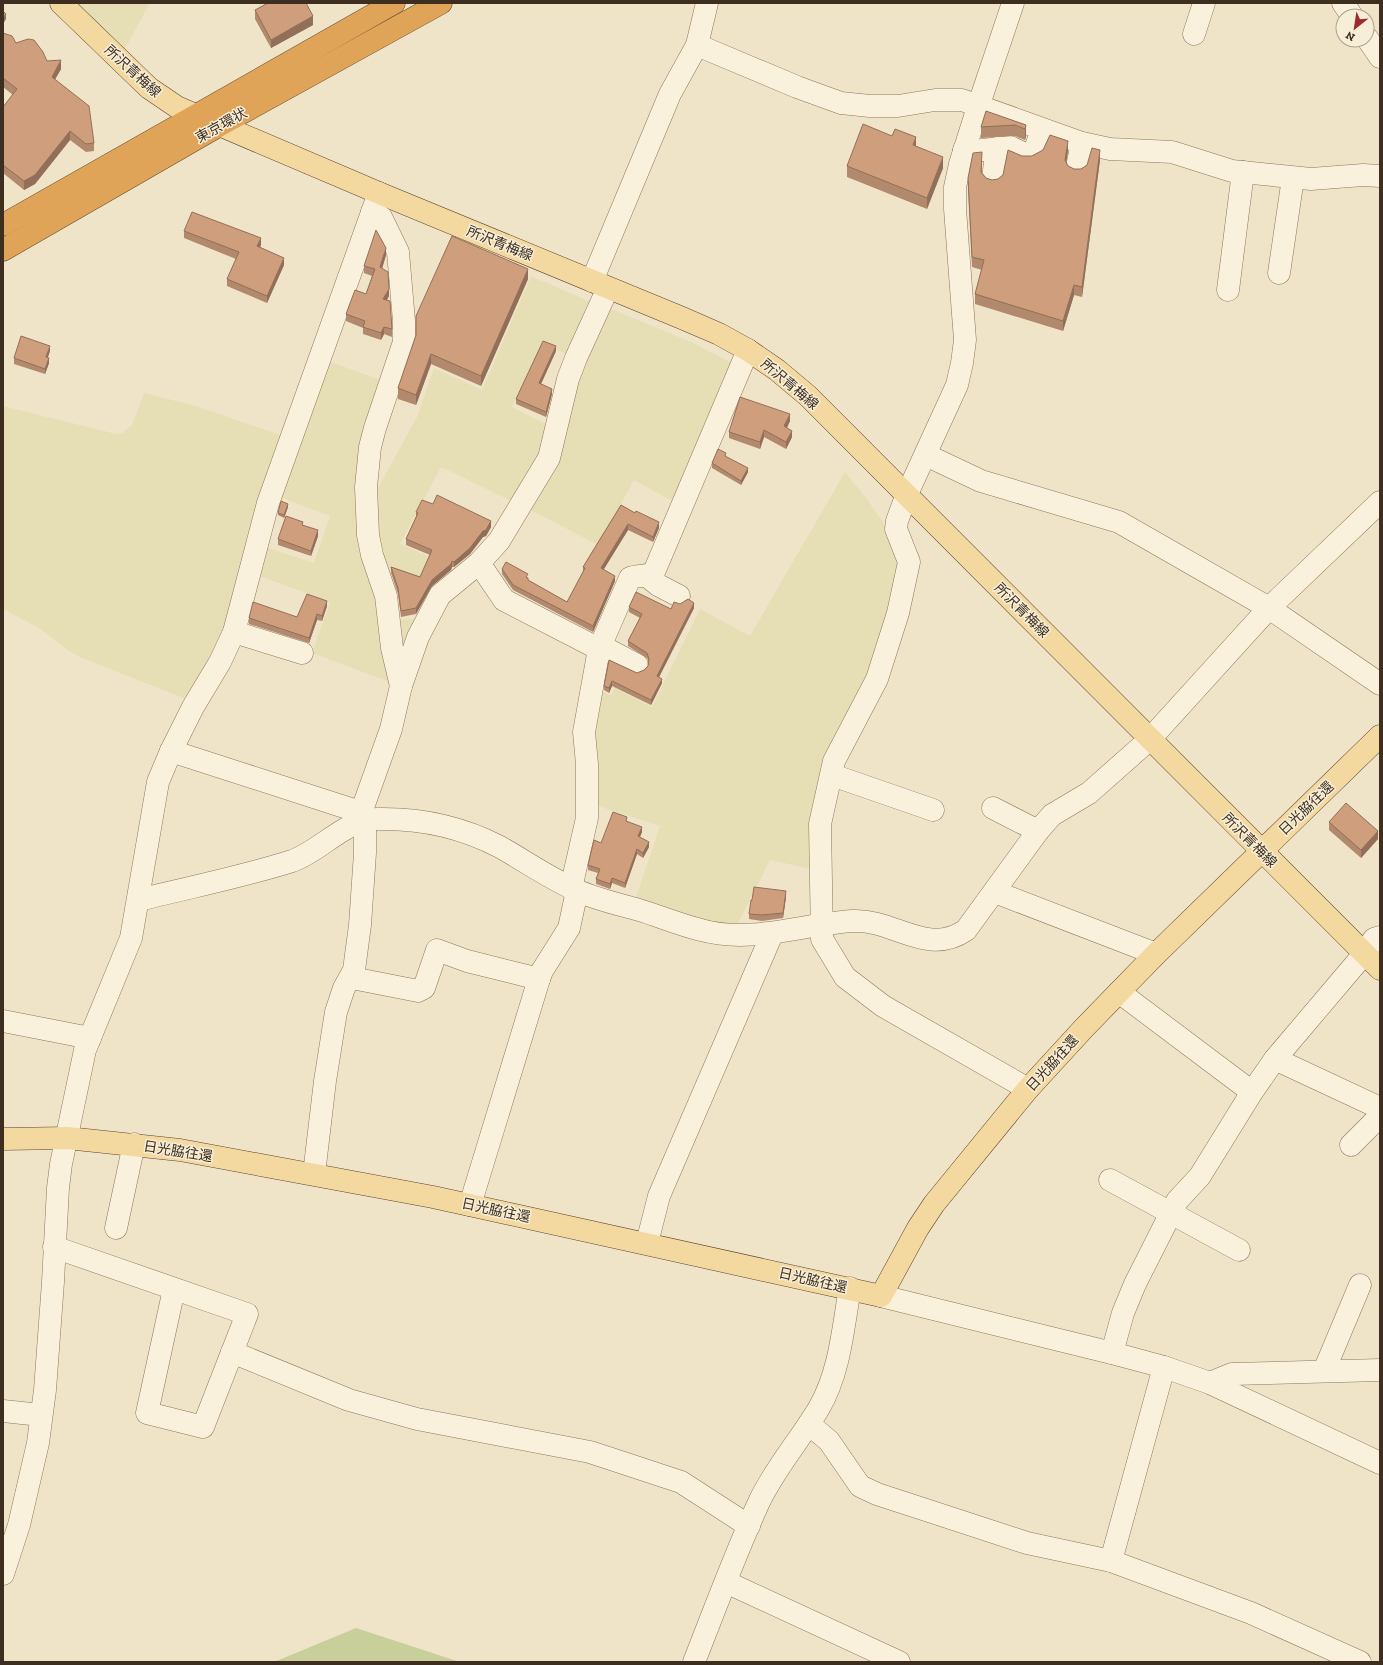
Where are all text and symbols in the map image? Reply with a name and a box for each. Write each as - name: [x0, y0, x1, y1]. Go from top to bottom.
- north arrow: [1335, 8, 1375, 48]
- text: N: [1343, 28, 1357, 44]
- street label: 所沢青梅線: [101, 42, 164, 101]
- street label: 東京環状: [193, 104, 250, 146]
- street label: 所沢青梅線: [464, 222, 535, 264]
- street label: 所沢青梅線: [757, 355, 822, 413]
- street label: 所沢青梅線: [991, 580, 1052, 641]
- street label: 日光脇往還: [1275, 778, 1337, 839]
- street label: 所沢青梅線: [1219, 810, 1280, 871]
- street label: 日光脇往還: [1023, 1032, 1082, 1095]
- street label: 日光脇往還: [142, 1138, 214, 1165]
- street label: 日光脇往還: [460, 1195, 532, 1226]
- street label: 日光脇往還: [777, 1264, 849, 1297]

